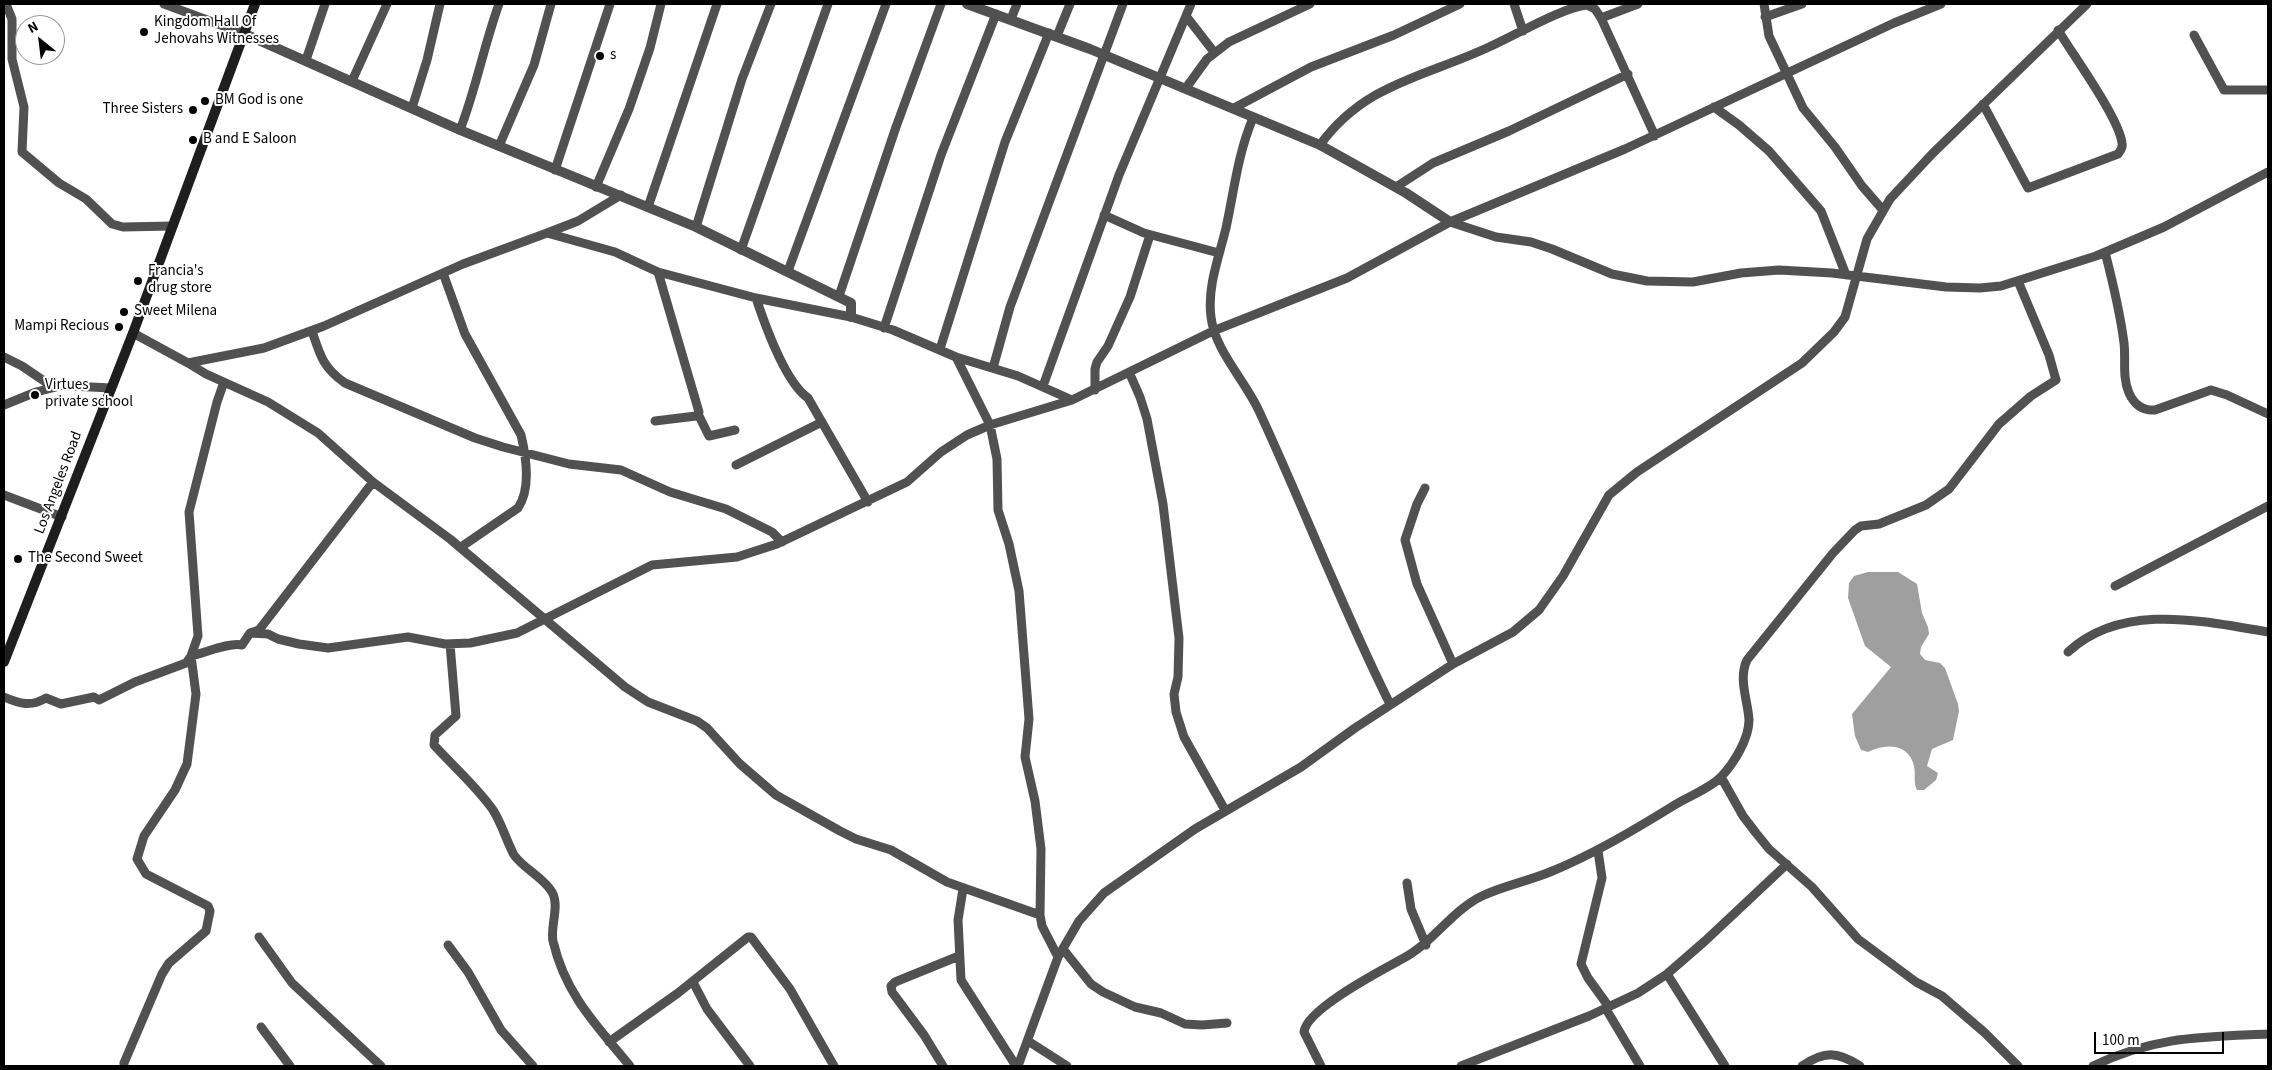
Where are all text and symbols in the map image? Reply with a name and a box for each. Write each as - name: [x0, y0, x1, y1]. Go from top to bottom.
- place label: Kingdom Hall Of Jehovahs Witnesses: [154, 14, 279, 49]
- north arrow: [15, 15, 65, 65]
- text: N: [24, 17, 42, 39]
- marker: Kingdom Hall Of Jehovahs Witnesses: [138, 26, 150, 38]
- place label: s: [610, 47, 616, 65]
- marker: s: [594, 50, 606, 62]
- place label: BM God is one: [215, 92, 303, 110]
- marker: BM God is one: [199, 95, 211, 107]
- place label: Three Sisters: [102, 101, 183, 119]
- marker: Three Sisters: [187, 104, 199, 116]
- place label: B and E Saloon: [203, 131, 297, 149]
- marker: B and E Saloon: [187, 134, 199, 146]
- place label: Francia's drug store: [148, 263, 212, 298]
- marker: Francia's drug store: [132, 275, 144, 287]
- place label: Sweet Milena: [134, 303, 217, 321]
- marker: Sweet Milena: [118, 306, 130, 318]
- place label: Mampi Recious: [14, 318, 109, 336]
- marker: Mampi Recious: [113, 321, 125, 333]
- place label: Virtues private school: [45, 377, 133, 412]
- marker: Virtues private school: [29, 389, 41, 401]
- street label: Los Angeles Road: [31, 429, 87, 537]
- place label: The Second Sweet: [28, 550, 143, 568]
- marker: The Second Sweet: [12, 553, 24, 565]
- scale bar: [2097, 1022, 2227, 1054]
- text: 100 m: [2102, 1030, 2140, 1051]

